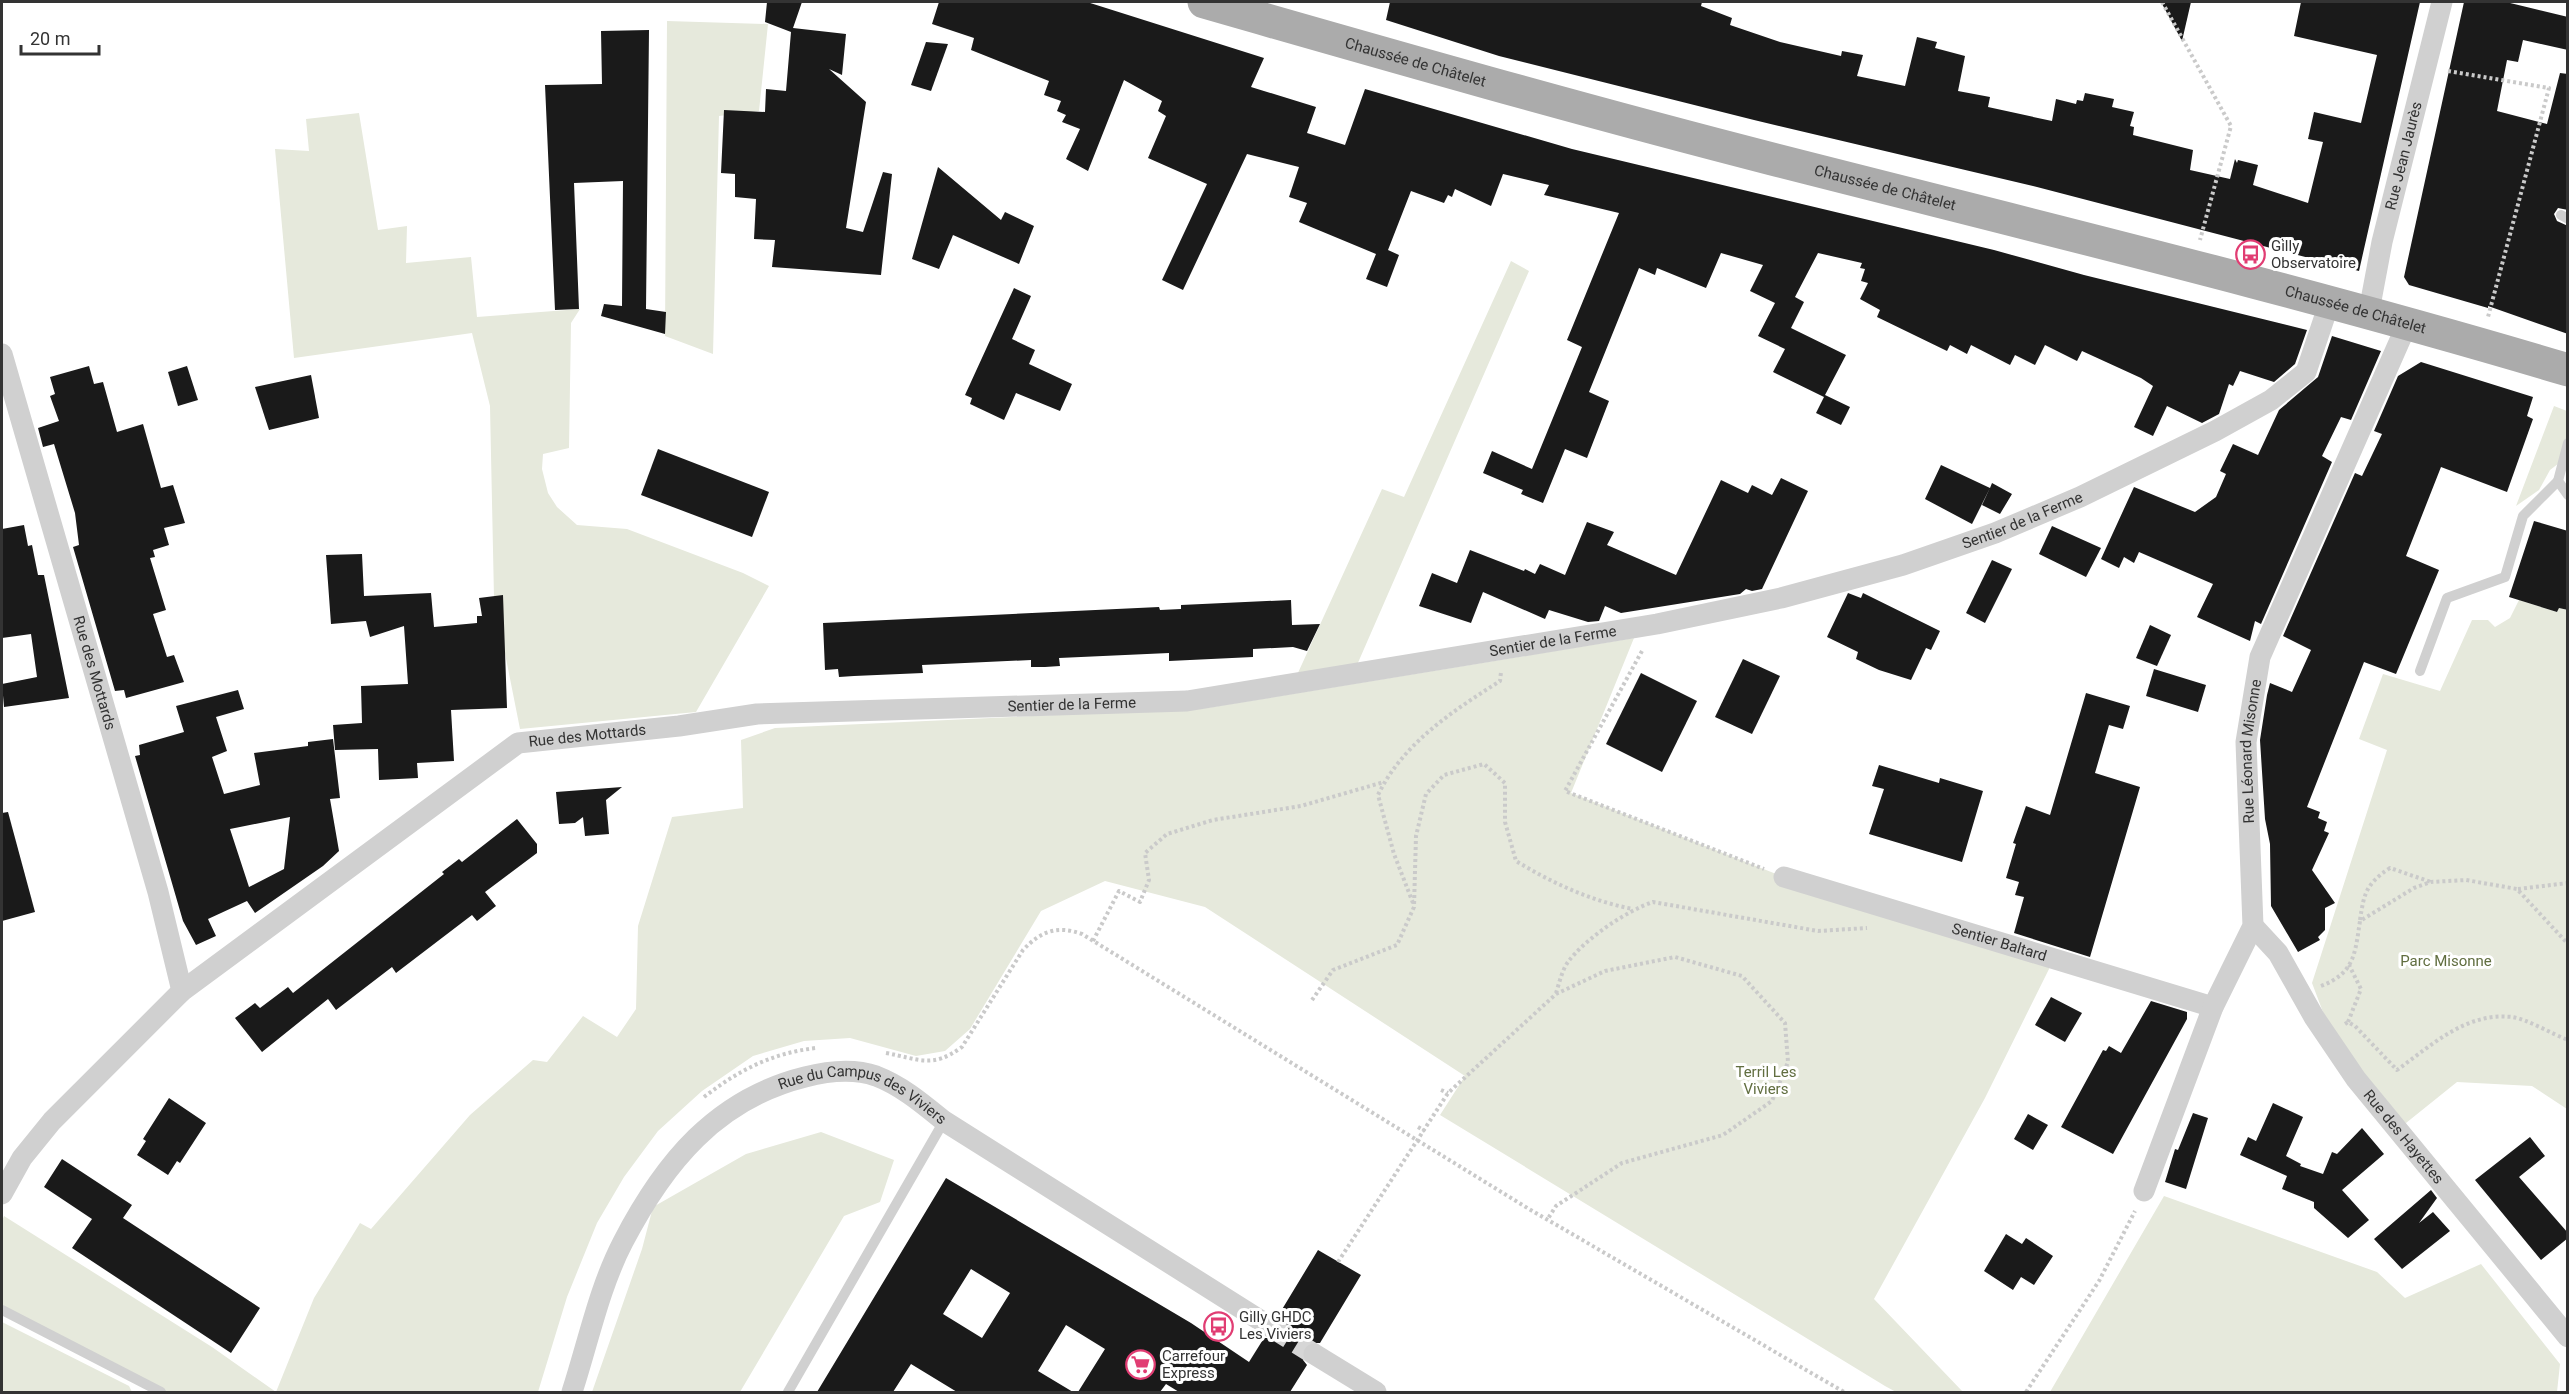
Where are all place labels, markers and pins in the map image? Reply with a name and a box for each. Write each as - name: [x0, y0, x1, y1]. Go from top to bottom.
- place label: Gilly Observatoire: [2271, 237, 2356, 272]
- bus stop icon: Gilly Observatoire: [2234, 239, 2266, 271]
- place label: Gilly GHDC Les Viviers: [1239, 1308, 1312, 1343]
- bus stop icon: Gilly GHDC Les Viviers: [1202, 1310, 1234, 1342]
- place label: Carrefour Express: [1162, 1347, 1225, 1382]
- supermarket icon: Carrefour Express: [1125, 1349, 1157, 1381]

